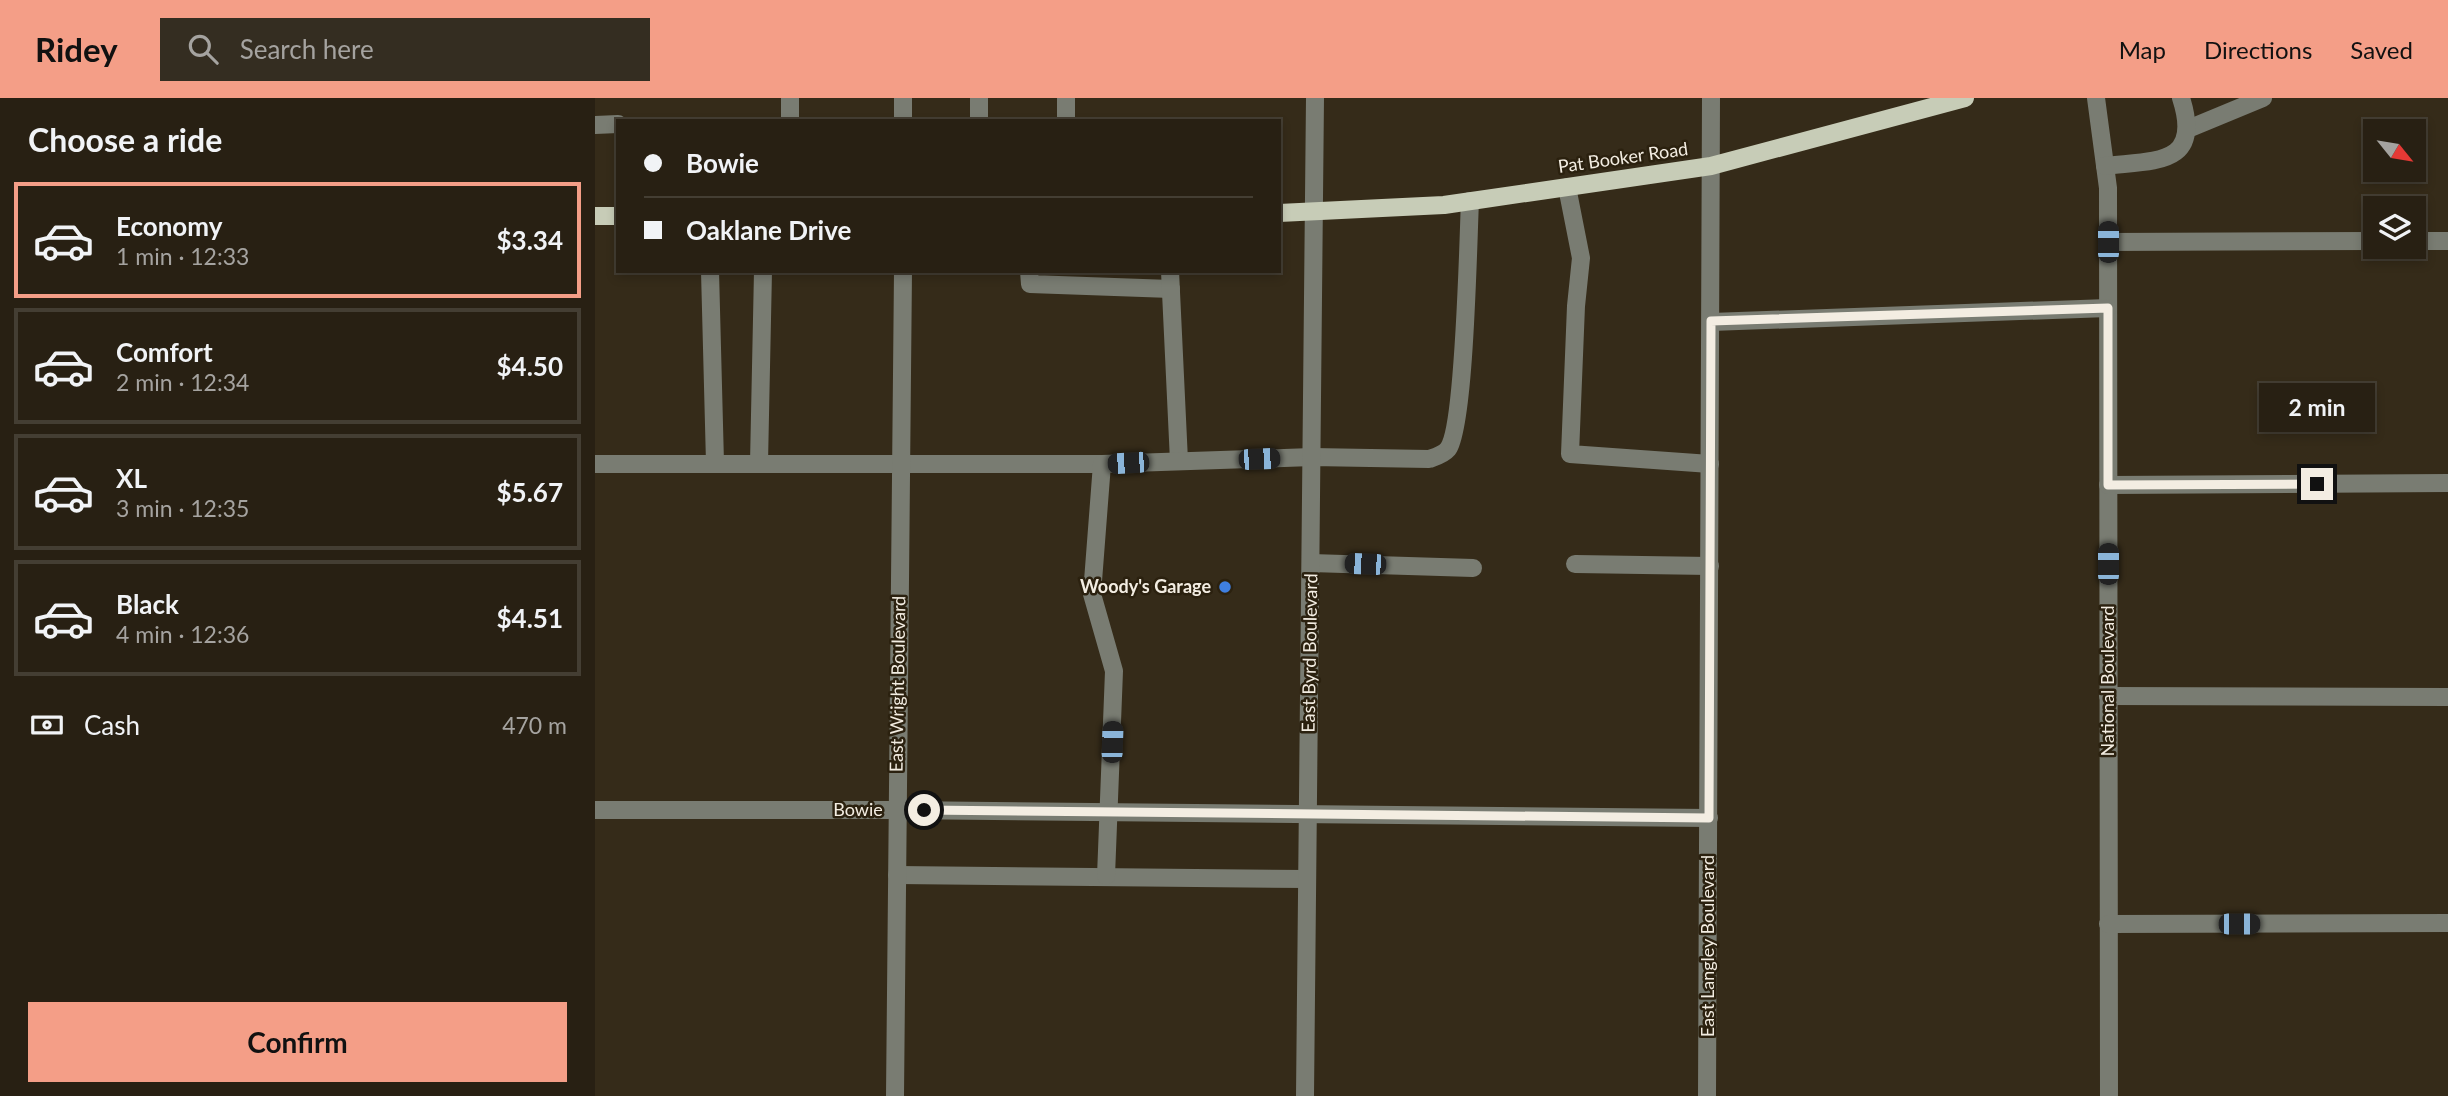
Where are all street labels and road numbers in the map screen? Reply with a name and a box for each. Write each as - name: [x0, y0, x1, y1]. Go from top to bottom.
- street label: Pat Booker Road: [1556, 137, 1689, 177]
- street label: East Byrd Boulevard: [1297, 573, 1321, 733]
- street label: East Wright Boulevard: [884, 596, 910, 772]
- street label: National Boulevard: [2096, 605, 2118, 757]
- street label: Bowie: [833, 798, 883, 820]
- street label: East Langley Boulevard: [1696, 855, 1718, 1037]

